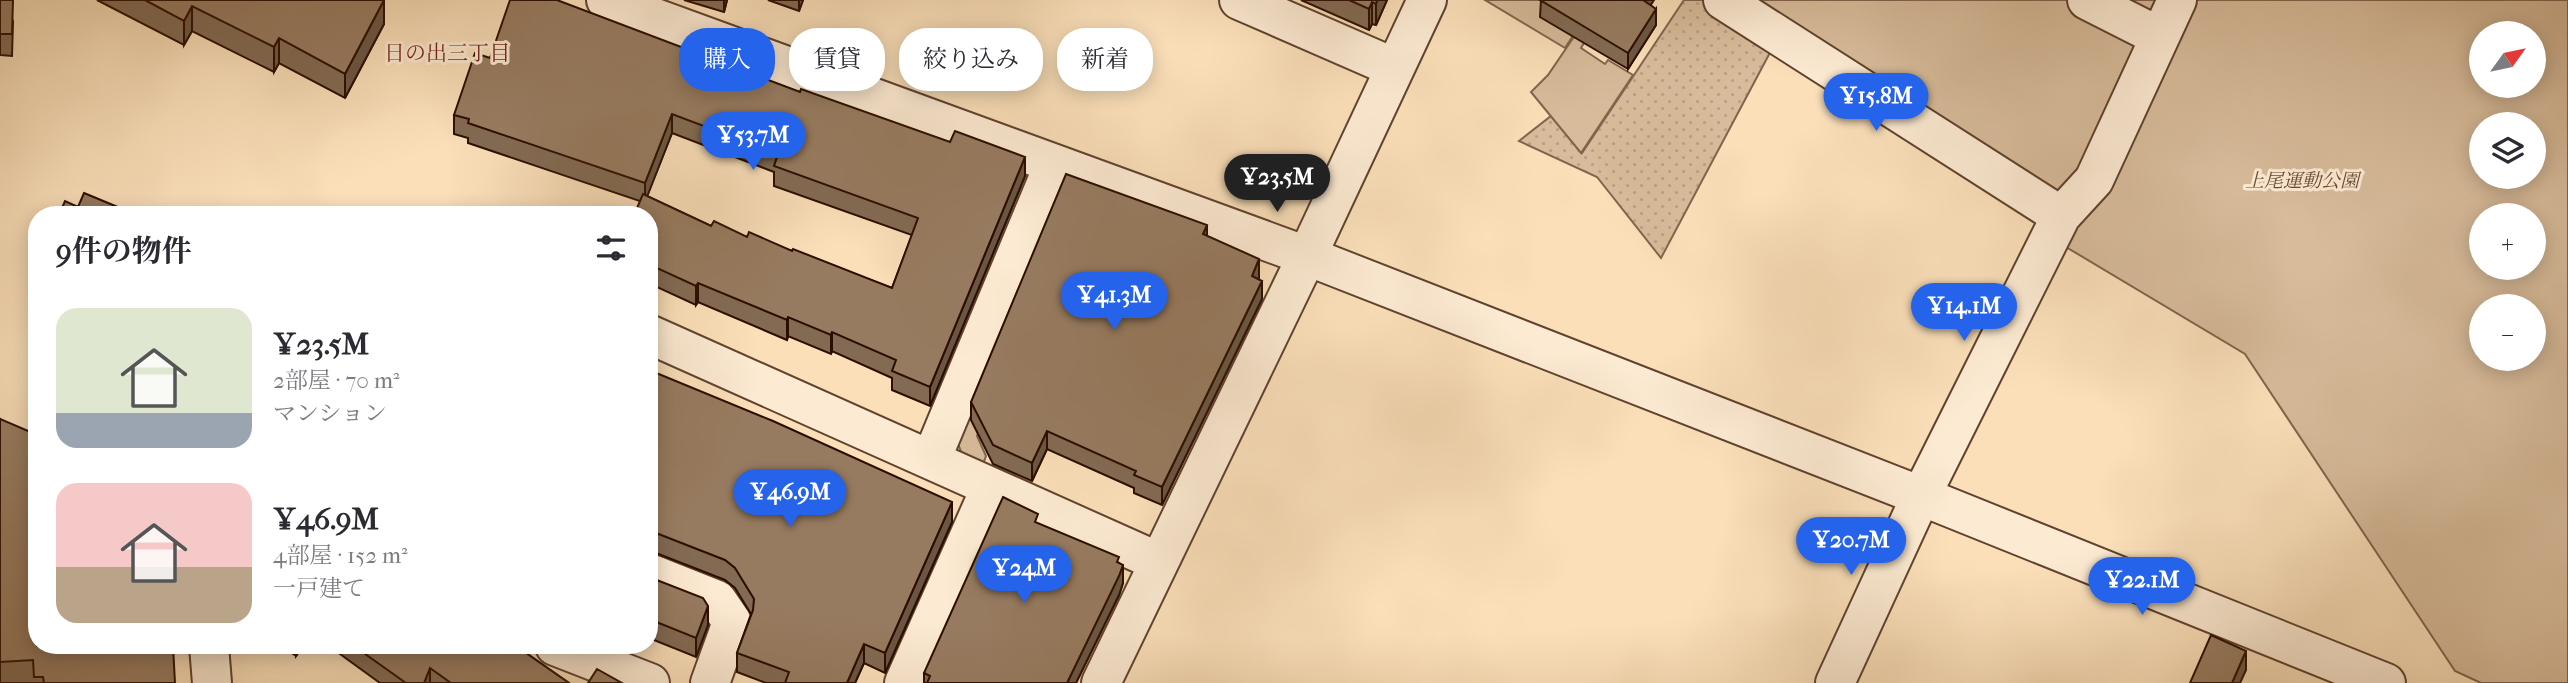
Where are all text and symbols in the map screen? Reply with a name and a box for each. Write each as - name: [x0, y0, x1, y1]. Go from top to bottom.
- north arrow: [2469, 21, 2546, 98]
- map controls: [2469, 21, 2546, 371]
- chip: 購入: [679, 28, 775, 91]
- chip: 賃貸: [789, 28, 885, 91]
- chip: 絞り込み: [899, 28, 1043, 91]
- chip: 新着: [1057, 28, 1153, 91]
- district label: 日の出三丁目: [384, 41, 510, 65]
- pin: ¥15.8M: [1819, 74, 1933, 133]
- text: ¥15.8M: [1840, 82, 1912, 109]
- button: layers: [2469, 112, 2546, 189]
- pin: ¥53.7M: [696, 113, 810, 172]
- text: ¥53.7M: [717, 121, 789, 148]
- pin: ¥23.5M: [1220, 154, 1334, 214]
- text: ¥23.5M: [1240, 163, 1314, 190]
- park label: 上尾運動公園: [2245, 170, 2362, 192]
- button: +: [2469, 203, 2546, 280]
- icon: filters: [592, 229, 630, 267]
- text: 9件の物件: [56, 234, 192, 269]
- pin: ¥41.3M: [1057, 272, 1171, 332]
- text: ¥41.3M: [1077, 281, 1151, 308]
- pin: ¥14.1M: [1907, 284, 2021, 343]
- text: ¥14.1M: [1927, 292, 2001, 319]
- button: −: [2469, 294, 2546, 371]
- text: ¥23.5M: [273, 327, 369, 362]
- icon: home: [112, 336, 196, 420]
- text: 2部屋 · 70 m²: [273, 367, 400, 394]
- text: マンション: [273, 400, 387, 427]
- pin: ¥46.9M: [733, 470, 847, 529]
- text: ¥46.9M: [749, 478, 831, 505]
- text: ¥46.9M: [273, 502, 379, 537]
- icon: home: [112, 511, 196, 595]
- pin: ¥20.7M: [1794, 518, 1908, 577]
- text: ¥20.7M: [1812, 526, 1890, 553]
- text: 4部屋 · 152 m²: [273, 542, 408, 569]
- pin: ¥24M: [983, 546, 1065, 605]
- text: ¥24M: [992, 554, 1056, 581]
- pin: ¥22.1M: [2085, 558, 2199, 617]
- text: ¥22.1M: [2104, 566, 2180, 593]
- text: 一戸建て: [273, 575, 365, 602]

